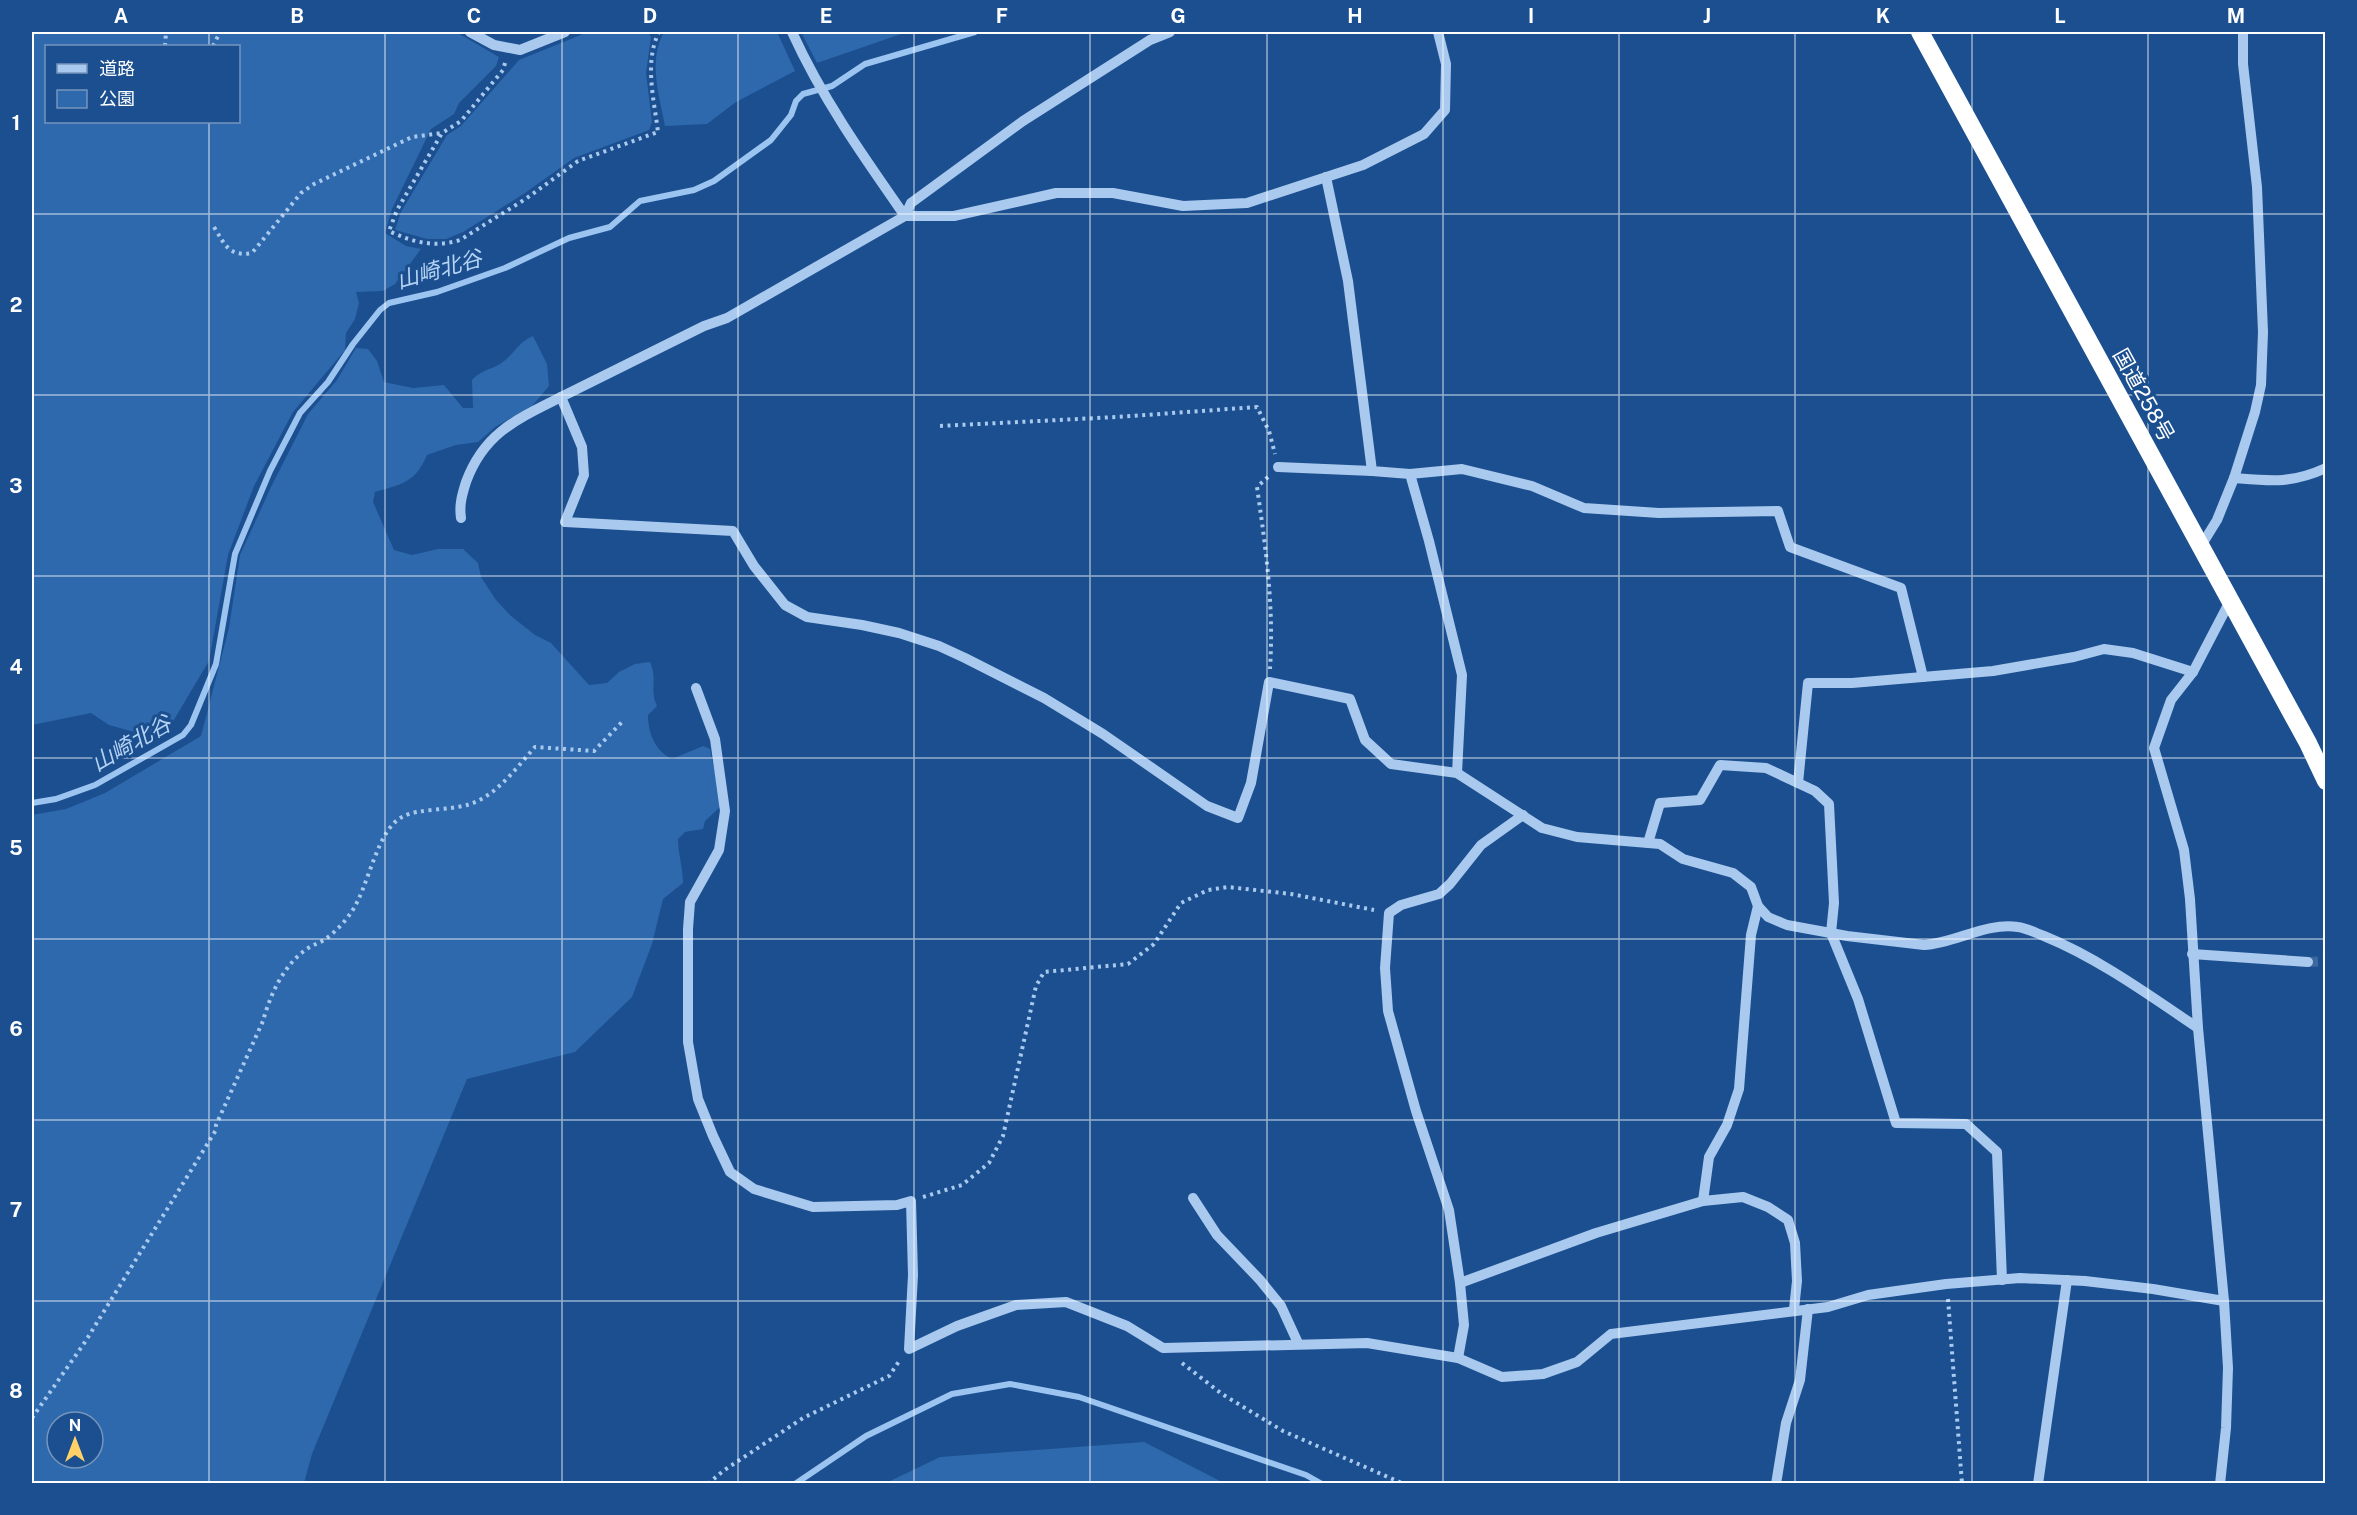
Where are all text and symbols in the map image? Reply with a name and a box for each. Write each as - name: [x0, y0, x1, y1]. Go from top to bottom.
- text: A: [114, 4, 128, 28]
- text: B: [290, 4, 304, 28]
- text: C: [467, 4, 481, 28]
- text: D: [643, 4, 657, 28]
- text: E: [820, 4, 832, 28]
- text: F: [996, 4, 1008, 28]
- text: G: [1170, 4, 1186, 28]
- text: H: [1347, 4, 1363, 28]
- text: I: [1528, 4, 1534, 28]
- text: J: [1703, 4, 1711, 28]
- text: K: [1876, 4, 1890, 28]
- text: L: [2054, 4, 2066, 28]
- text: M: [2227, 4, 2245, 28]
- legend: [45, 45, 240, 123]
- text: 道路: [99, 58, 135, 79]
- text: 公園: [99, 88, 135, 109]
- text: 1: [12, 111, 20, 135]
- water label: 山崎北谷: [393, 244, 487, 294]
- text: 2: [10, 293, 22, 317]
- street label: 国道258号: [2108, 344, 2180, 446]
- text: 3: [9, 474, 23, 498]
- text: 4: [9, 655, 23, 679]
- water label: 山崎北谷: [86, 709, 177, 776]
- text: 5: [9, 836, 23, 860]
- text: 6: [9, 1017, 23, 1041]
- text: 7: [10, 1198, 22, 1222]
- text: 8: [9, 1379, 23, 1403]
- north arrow: [45, 1410, 105, 1470]
- text: N: [69, 1416, 81, 1435]

